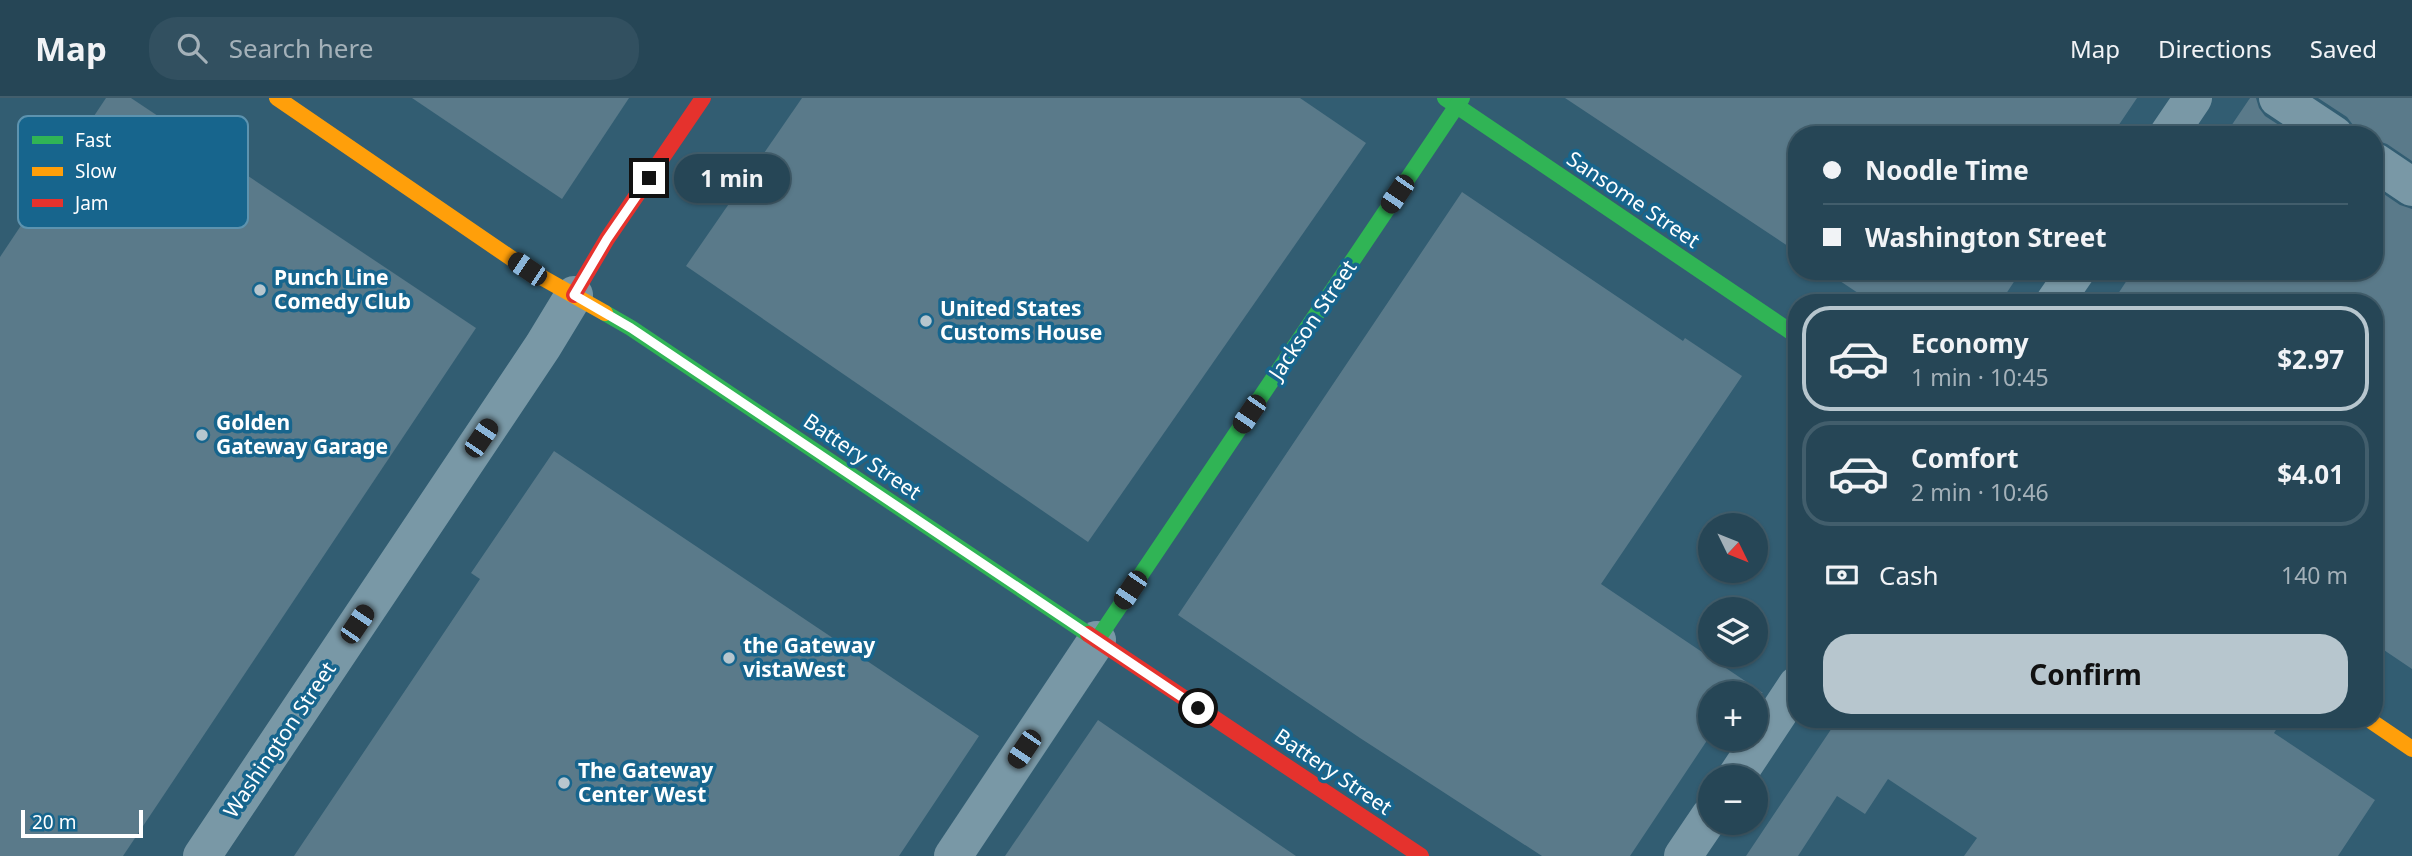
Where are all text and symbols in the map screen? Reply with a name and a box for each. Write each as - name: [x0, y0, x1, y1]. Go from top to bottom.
- search box: [149, 17, 639, 80]
- text: Map: [35, 26, 107, 71]
- icon: search: [173, 29, 211, 67]
- text: Search here: [229, 30, 373, 66]
- text: Map: [2070, 32, 2120, 65]
- text: Directions: [2158, 32, 2272, 65]
- text: Saved: [2310, 32, 2377, 65]
- legend: [18, 116, 248, 228]
- text: Fast: [75, 127, 112, 153]
- street label: Sansome Street: [1562, 144, 1706, 254]
- text: Noodle Time: [1865, 152, 2029, 188]
- callout: 1 min: [674, 154, 789, 202]
- text: Slow: [75, 158, 116, 184]
- route end: [633, 162, 665, 194]
- text: 1 min: [700, 162, 764, 194]
- car: [1377, 171, 1418, 217]
- text: Jam: [73, 190, 109, 216]
- text: Washington Street: [1865, 219, 2107, 255]
- car: [504, 249, 551, 289]
- street label: Jackson Street: [1261, 254, 1363, 386]
- place label: Punch Line Comedy Club: [274, 263, 411, 315]
- marker: Punch Line Comedy Club: [252, 282, 268, 298]
- place label: United States Customs House: [940, 294, 1102, 346]
- marker: United States Customs House: [918, 313, 934, 329]
- text: Economy: [1911, 325, 2029, 361]
- icon: car: [1827, 327, 1890, 390]
- text: $2.97: [2277, 341, 2344, 377]
- text: 1 min · 10:45: [1911, 361, 2049, 393]
- car: [1229, 391, 1270, 437]
- street label: Battery Street: [798, 407, 927, 506]
- place label: Golden Gateway Garage: [216, 408, 388, 460]
- car: [461, 415, 502, 461]
- marker: Golden Gateway Garage: [194, 427, 210, 443]
- text: Comfort: [1911, 440, 2019, 476]
- icon: car: [1827, 442, 1890, 505]
- text: $4.01: [2277, 456, 2344, 492]
- text: 2 min · 10:46: [1911, 476, 2049, 508]
- north arrow: [1698, 513, 1768, 583]
- map controls: [1698, 513, 1768, 835]
- icon: cash: [1823, 556, 1861, 594]
- text: Cash: [1879, 557, 1939, 593]
- text: 140 m: [2281, 559, 2348, 591]
- car: [1110, 567, 1151, 613]
- button: layers: [1698, 597, 1768, 667]
- car: [337, 601, 378, 647]
- place label: the Gateway vistaWest: [743, 631, 875, 683]
- button: Confirm: [1823, 634, 2348, 714]
- marker: the Gateway vistaWest: [721, 650, 737, 666]
- street label: Washington Street: [217, 656, 342, 823]
- button: +: [1698, 681, 1768, 751]
- route start: [1182, 692, 1214, 724]
- street label: Battery Street: [1269, 722, 1398, 821]
- car: [1004, 726, 1045, 772]
- place label: The Gateway Center West: [578, 756, 713, 808]
- button: −: [1698, 765, 1768, 835]
- marker: The Gateway Center West: [556, 775, 572, 791]
- scale bar: [21, 807, 144, 839]
- text: 20 m: [32, 809, 76, 835]

